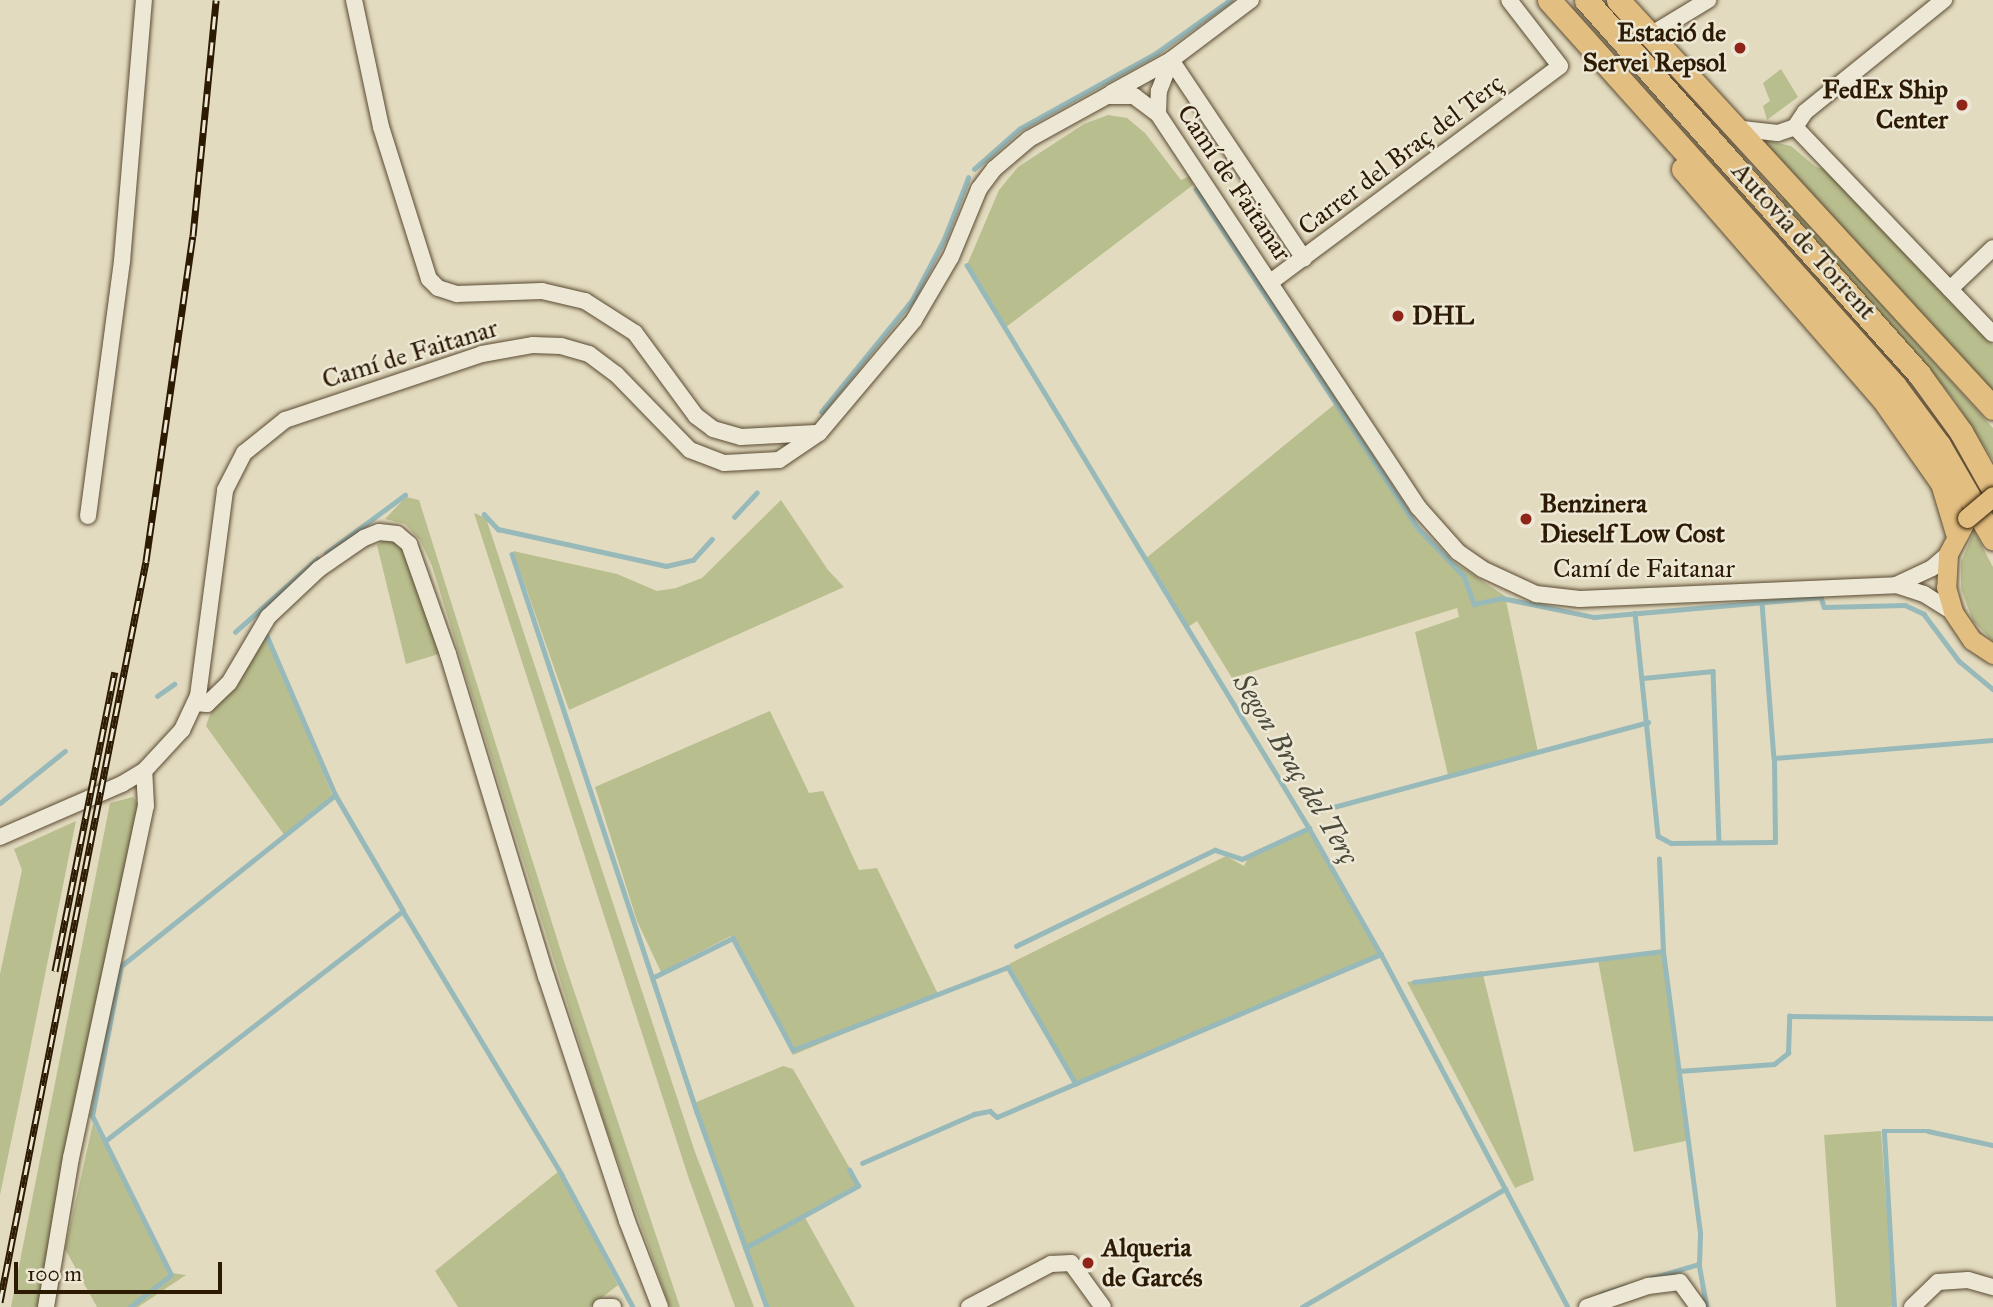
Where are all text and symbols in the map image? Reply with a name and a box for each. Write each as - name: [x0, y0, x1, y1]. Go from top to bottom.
- place label: Estació de Servei Repsol: [1583, 17, 1726, 78]
- marker: Estació de Servei Repsol: [1732, 40, 1748, 56]
- street label: Carrer del Braç del Terç: [1292, 68, 1510, 242]
- place label: FedEx Ship Center: [1822, 74, 1948, 136]
- marker: FedEx Ship Center: [1954, 97, 1970, 113]
- street label: Camí de Faitanar: [1170, 99, 1298, 267]
- street label: Autovia de Torrent: [1725, 156, 1883, 326]
- place label: DHL: [1412, 300, 1474, 332]
- marker: DHL: [1390, 308, 1406, 324]
- street label: Camí de Faitanar: [318, 312, 502, 396]
- place label: Benzinera Dieself Low Cost: [1540, 488, 1725, 550]
- marker: Benzinera Dieself Low Cost: [1518, 511, 1534, 527]
- street label: Camí de Faitanar: [1553, 553, 1735, 585]
- water label: Segon Braç del Terç: [1226, 667, 1366, 871]
- place label: Alqueria de Garcés: [1102, 1232, 1202, 1294]
- scale bar: [18, 1248, 226, 1292]
- marker: Alqueria de Garcés: [1080, 1255, 1096, 1271]
- text: 100 m: [27, 1261, 82, 1287]

